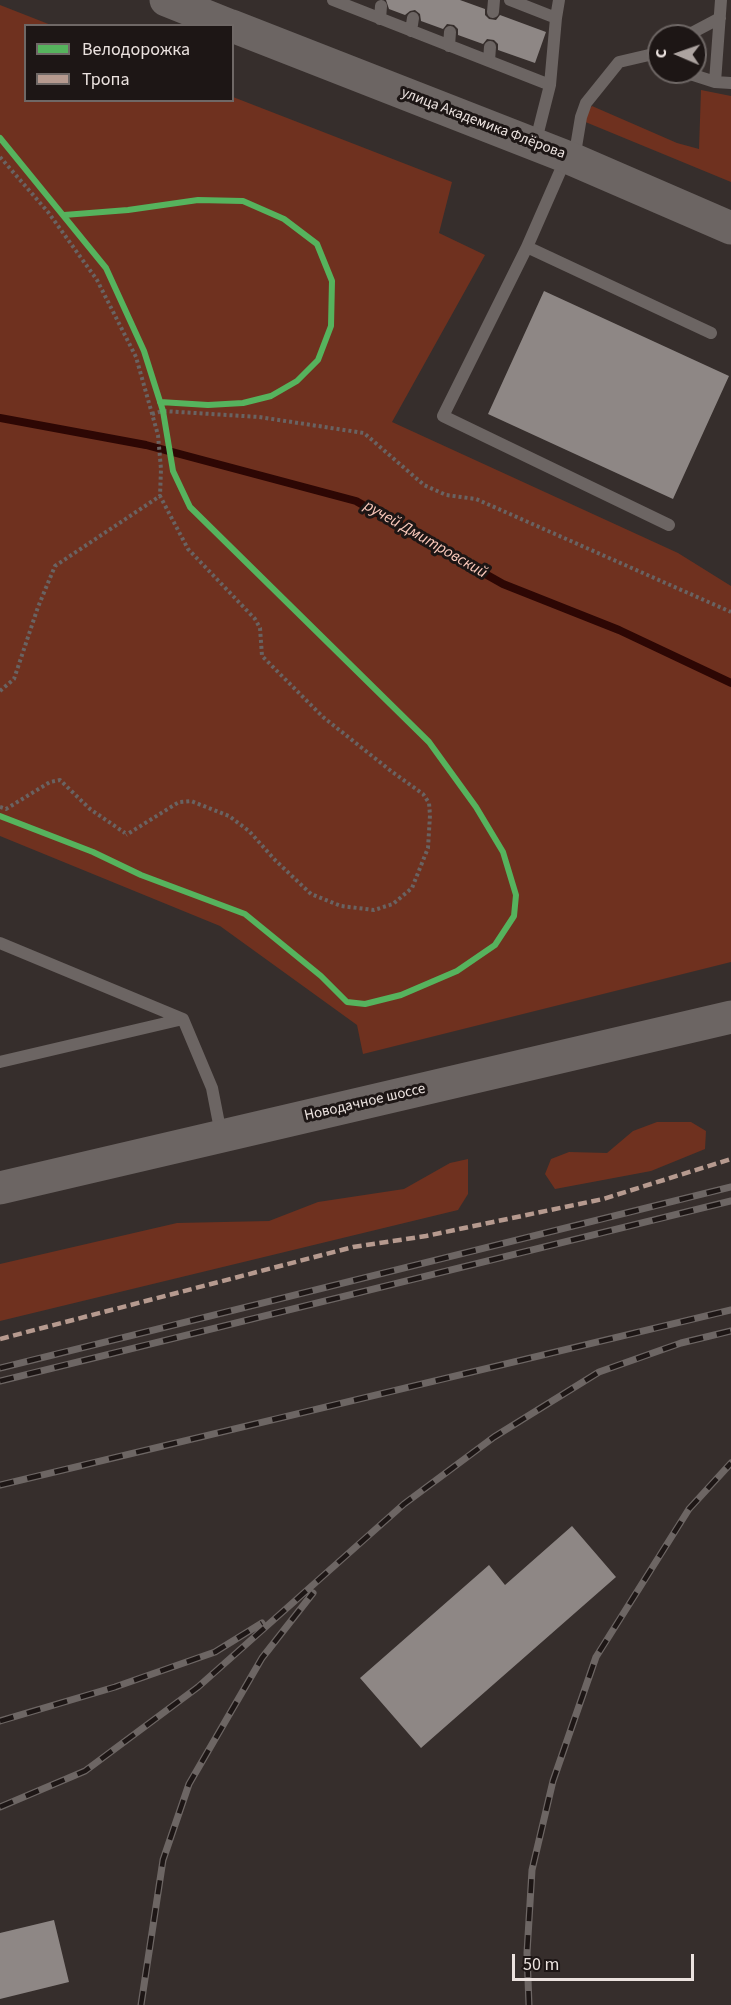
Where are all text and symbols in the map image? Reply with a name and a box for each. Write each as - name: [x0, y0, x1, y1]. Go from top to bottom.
- legend: [24, 24, 234, 102]
- north arrow: [647, 24, 707, 84]
- text: Велодорожка: [82, 37, 190, 62]
- text: С: [650, 48, 672, 58]
- text: Тропа: [82, 67, 130, 92]
- street label: улица Академика Флёрова: [398, 84, 568, 164]
- water label: ручей Дмитровский: [360, 497, 490, 583]
- street label: Новодачное шоссе: [303, 1080, 427, 1126]
- scale bar: [515, 1942, 696, 1980]
- text: 50 m: [523, 1952, 559, 1977]

